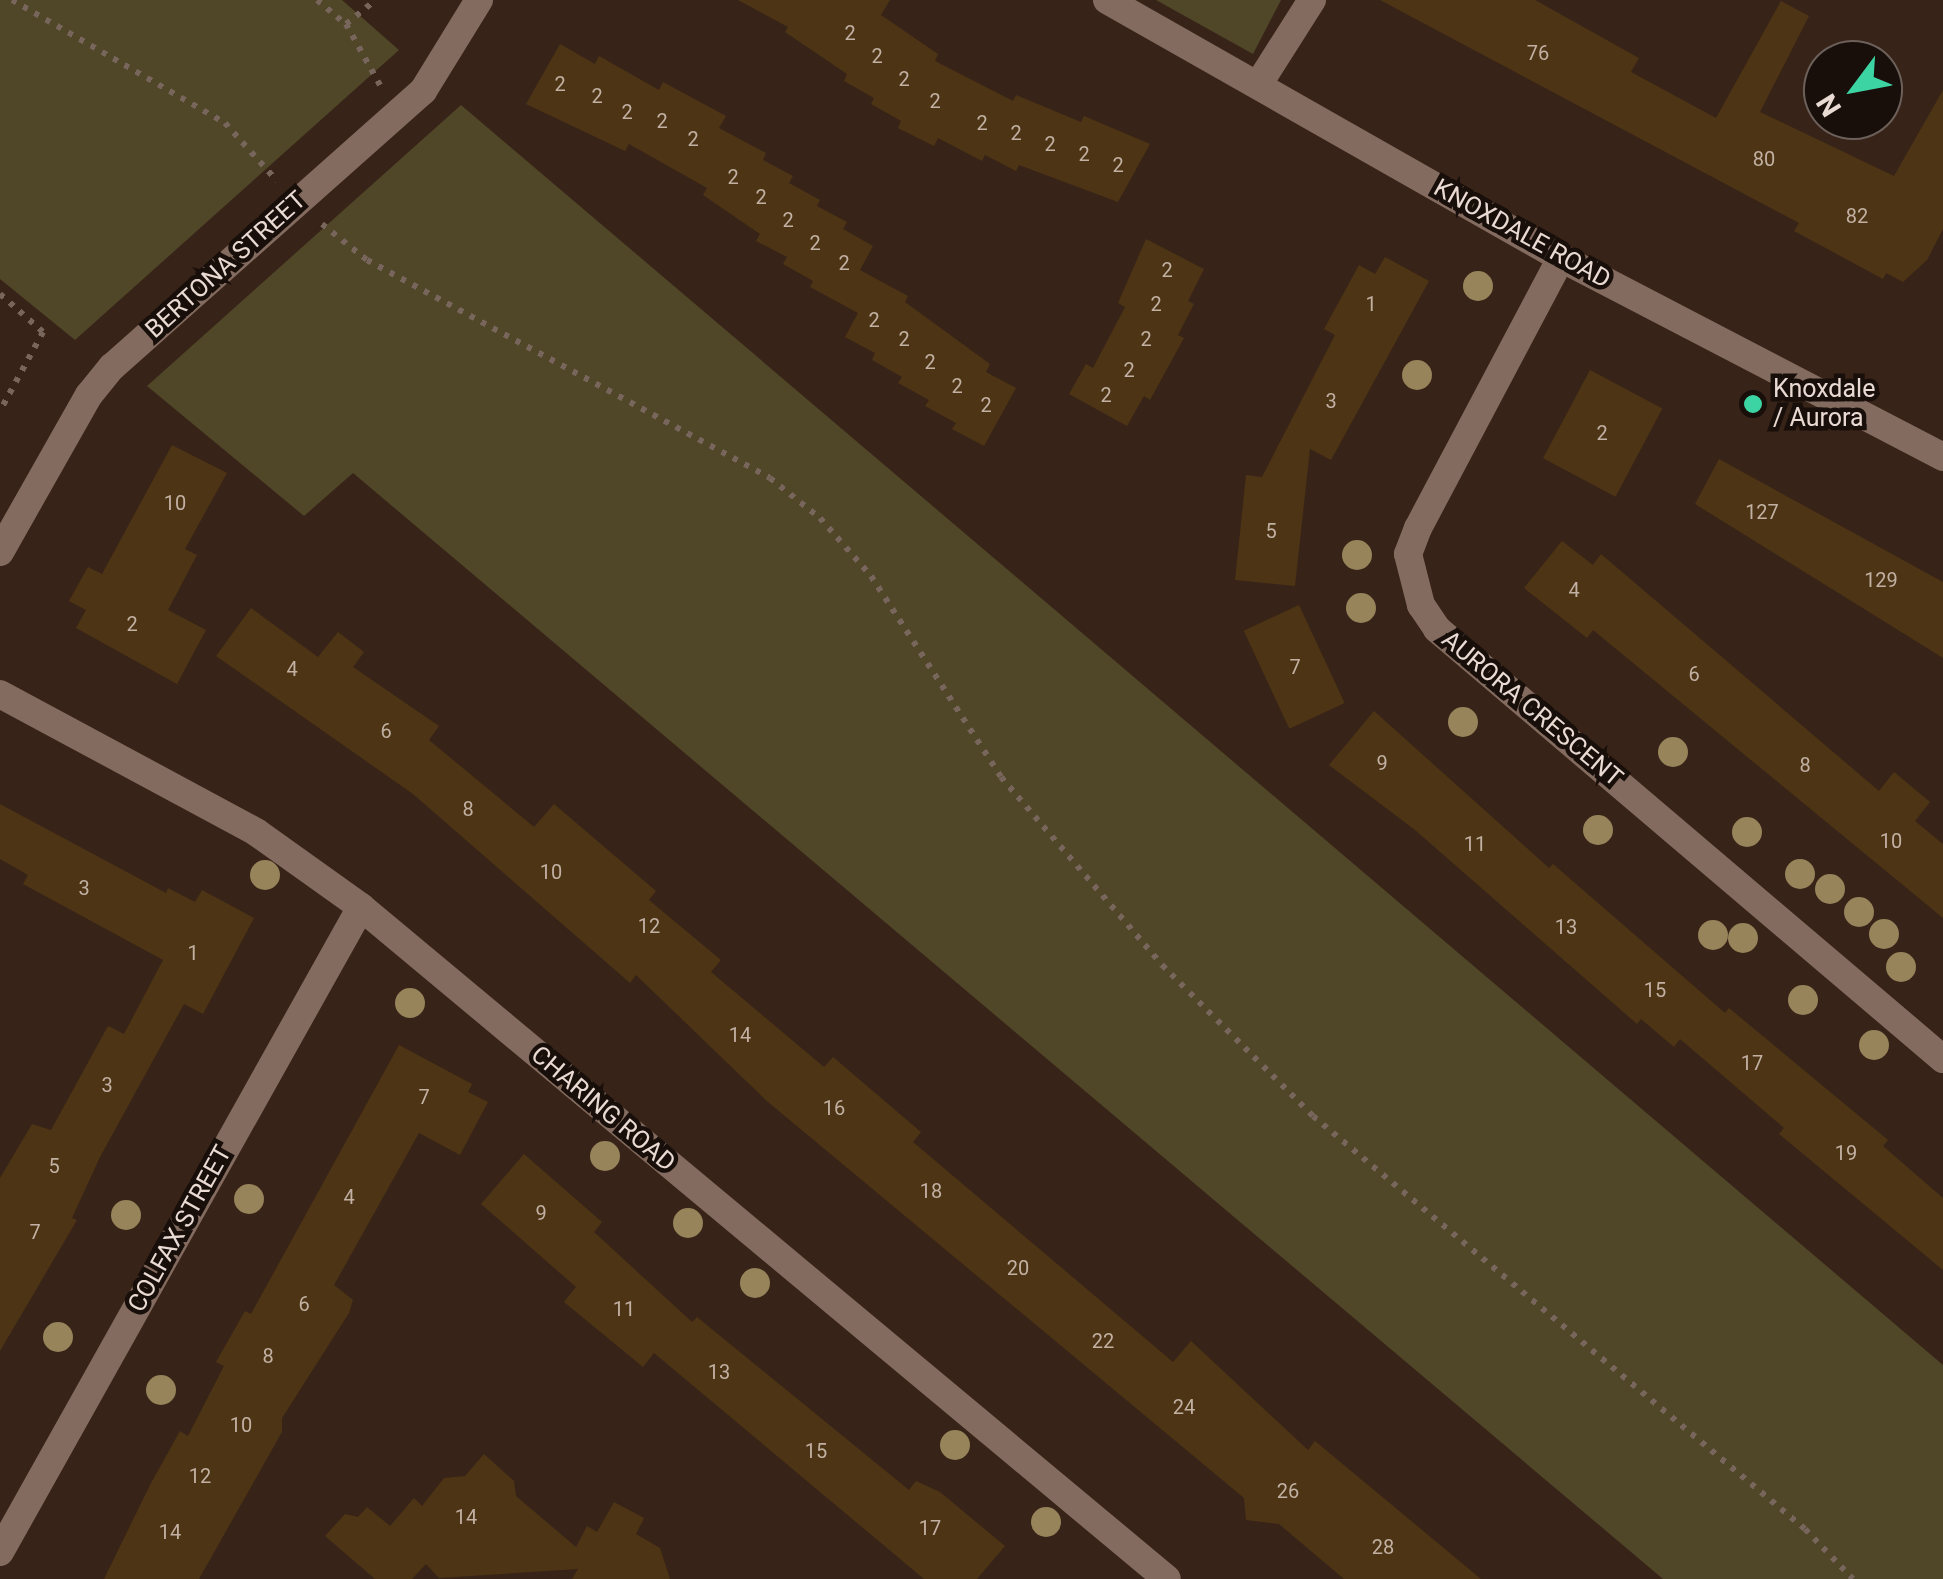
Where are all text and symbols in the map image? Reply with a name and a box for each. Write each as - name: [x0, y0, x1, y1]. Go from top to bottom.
- house number: 2: [844, 21, 856, 45]
- north arrow: [1803, 40, 1903, 140]
- house number: 76: [1527, 41, 1549, 65]
- house number: 2: [871, 44, 883, 68]
- house number: 2: [898, 67, 910, 91]
- house number: 2: [554, 72, 566, 96]
- house number: 2: [591, 84, 603, 108]
- text: N: [1810, 88, 1848, 122]
- house number: 2: [929, 89, 941, 113]
- house number: 2: [621, 100, 633, 124]
- house number: 2: [656, 109, 668, 133]
- house number: 2: [976, 111, 988, 135]
- house number: 2: [1010, 121, 1022, 145]
- house number: 2: [687, 127, 699, 151]
- house number: 2: [1044, 132, 1056, 156]
- house number: 2: [1078, 142, 1090, 166]
- house number: 80: [1753, 147, 1775, 171]
- house number: 2: [1112, 153, 1124, 177]
- house number: 2: [727, 165, 739, 189]
- street label: KNOXDALE ROAD: [1428, 173, 1616, 295]
- street label: BERTONA STREET: [140, 185, 312, 345]
- house number: 2: [755, 185, 767, 209]
- house number: 82: [1846, 204, 1868, 228]
- house number: 2: [782, 208, 794, 232]
- house number: 2: [809, 231, 821, 255]
- house number: 2: [838, 251, 850, 275]
- house number: 2: [1161, 258, 1173, 282]
- house number: 2: [1150, 292, 1162, 316]
- house number: 1: [1365, 292, 1377, 316]
- house number: 2: [868, 308, 880, 332]
- house number: 2: [898, 327, 910, 351]
- house number: 2: [1140, 327, 1152, 351]
- house number: 2: [924, 350, 936, 374]
- house number: 2: [1123, 358, 1135, 382]
- house number: 2: [951, 374, 963, 398]
- place label: Knoxdale / Aurora: [1773, 375, 1875, 434]
- house number: 2: [1100, 383, 1112, 407]
- house number: 3: [1325, 389, 1337, 413]
- house number: 2: [980, 393, 992, 417]
- marker: Knoxdale / Aurora: [1742, 393, 1764, 415]
- house number: 2: [1596, 421, 1608, 445]
- house number: 10: [164, 491, 186, 515]
- house number: 127: [1745, 500, 1779, 524]
- house number: 5: [1265, 519, 1277, 543]
- house number: 129: [1864, 568, 1898, 592]
- house number: 4: [1568, 578, 1580, 602]
- house number: 2: [126, 612, 138, 636]
- street label: AURORA CRESCENT: [1436, 625, 1628, 793]
- house number: 7: [1289, 655, 1301, 679]
- house number: 4: [286, 657, 298, 681]
- house number: 6: [1688, 662, 1700, 686]
- house number: 6: [380, 719, 392, 743]
- house number: 9: [1376, 751, 1388, 775]
- house number: 8: [1799, 753, 1811, 777]
- house number: 8: [462, 797, 474, 821]
- house number: 10: [1880, 829, 1902, 853]
- house number: 11: [1464, 832, 1486, 856]
- house number: 10: [540, 860, 562, 884]
- house number: 3: [78, 876, 90, 900]
- house number: 12: [638, 914, 660, 938]
- house number: 13: [1555, 915, 1577, 939]
- house number: 1: [187, 941, 199, 965]
- house number: 15: [1644, 978, 1666, 1002]
- house number: 14: [729, 1023, 751, 1047]
- street label: CHARING ROAD: [525, 1040, 681, 1178]
- house number: 17: [1741, 1051, 1763, 1075]
- house number: 3: [101, 1073, 113, 1097]
- house number: 7: [418, 1085, 430, 1109]
- house number: 16: [823, 1096, 845, 1120]
- street label: COLFAX STREET: [122, 1141, 238, 1317]
- house number: 19: [1835, 1141, 1857, 1165]
- house number: 5: [48, 1154, 60, 1178]
- house number: 18: [920, 1179, 942, 1203]
- house number: 4: [343, 1185, 355, 1209]
- house number: 9: [535, 1201, 547, 1225]
- house number: 7: [29, 1220, 41, 1244]
- house number: 20: [1007, 1256, 1029, 1280]
- house number: 6: [298, 1292, 310, 1316]
- house number: 11: [613, 1297, 635, 1321]
- house number: 22: [1092, 1329, 1114, 1353]
- house number: 8: [262, 1344, 274, 1368]
- house number: 13: [708, 1360, 730, 1384]
- house number: 24: [1173, 1395, 1195, 1419]
- house number: 10: [230, 1413, 252, 1437]
- house number: 15: [805, 1439, 827, 1463]
- house number: 12: [189, 1464, 211, 1488]
- house number: 26: [1277, 1479, 1299, 1503]
- house number: 14: [455, 1505, 477, 1529]
- house number: 17: [919, 1516, 941, 1540]
- house number: 14: [159, 1520, 181, 1544]
- house number: 28: [1372, 1535, 1394, 1559]

